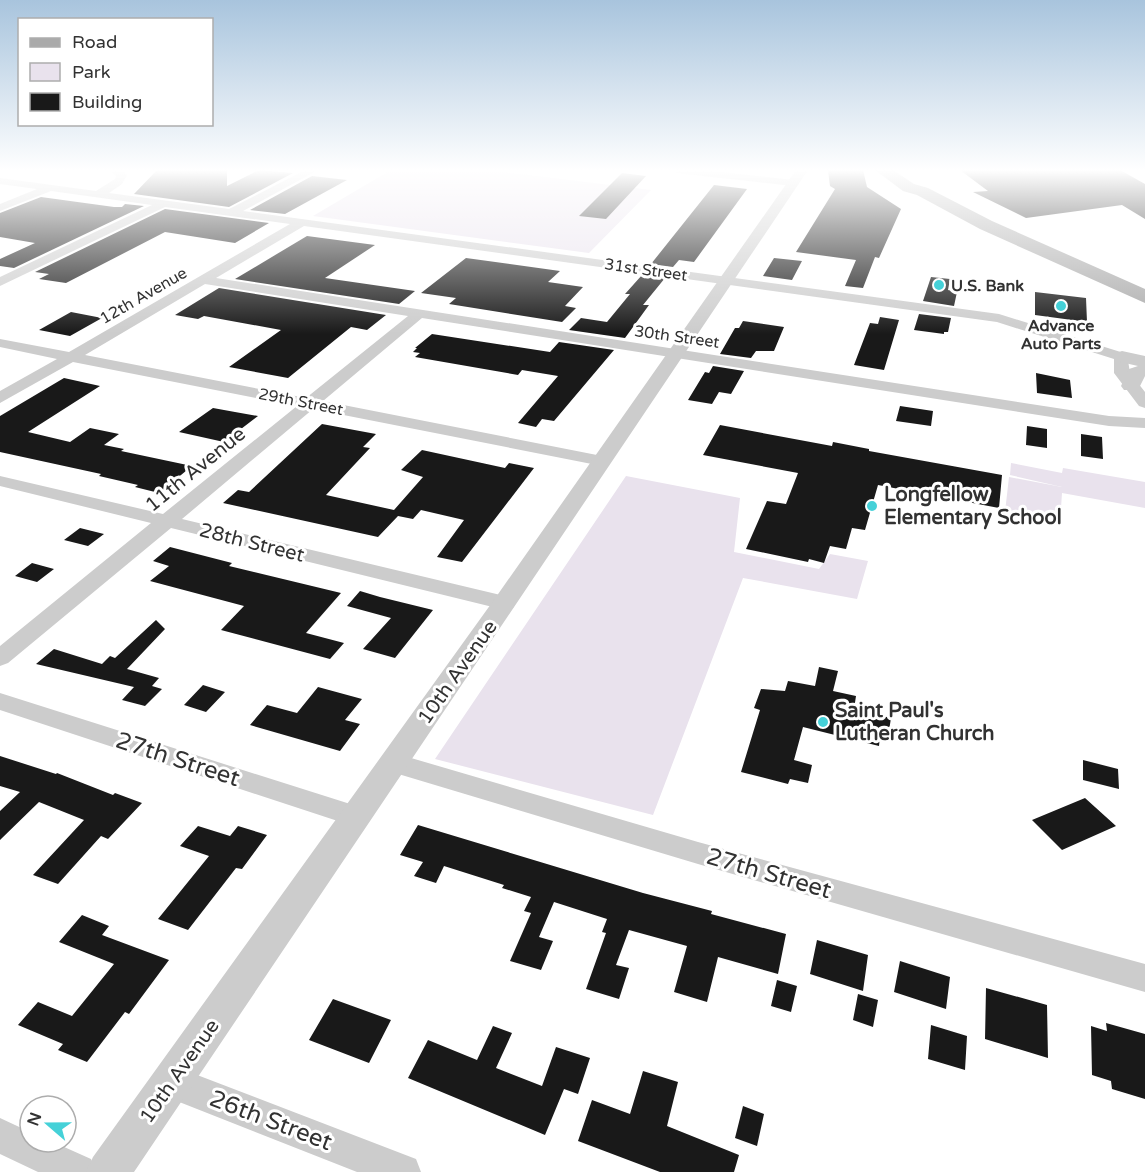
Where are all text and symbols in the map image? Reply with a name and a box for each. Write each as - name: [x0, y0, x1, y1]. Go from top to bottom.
- legend: [18, 18, 213, 126]
- text: Road: [72, 31, 117, 53]
- text: Park: [72, 61, 111, 83]
- text: Building: [72, 91, 142, 113]
- street label: 31st Street: [603, 254, 689, 286]
- street label: 12th Avenue: [96, 263, 191, 329]
- place label: U.S. Bank: [951, 276, 1024, 296]
- marker: U.S. Bank: [932, 278, 946, 292]
- marker: Advance Auto Parts: [1054, 299, 1068, 313]
- place label: Advance Auto Parts: [1021, 316, 1102, 354]
- street label: 30th Street: [633, 321, 721, 353]
- street label: 29th Street: [257, 384, 345, 420]
- street label: 11th Avenue: [141, 422, 250, 517]
- place label: Longfellow Elementary School: [884, 483, 1062, 530]
- marker: Longfellow Elementary School: [865, 499, 879, 513]
- street label: 28th Street: [197, 518, 307, 568]
- street label: 10th Avenue: [413, 616, 503, 729]
- place label: Saint Paul's Lutheran Church: [835, 699, 995, 746]
- marker: Saint Paul's Lutheran Church: [816, 715, 830, 729]
- street label: 27th Street: [112, 726, 244, 793]
- street label: 27th Street: [703, 842, 835, 905]
- street label: 10th Avenue: [135, 1015, 225, 1128]
- street label: 26th Street: [206, 1084, 336, 1157]
- north arrow: [18, 1094, 78, 1154]
- text: N: [23, 1110, 46, 1129]

